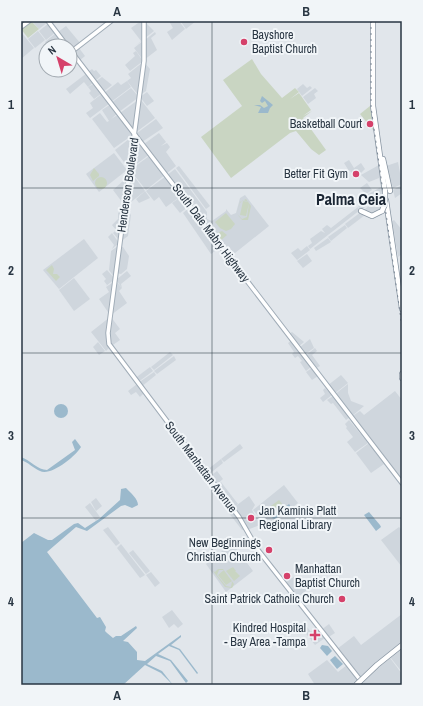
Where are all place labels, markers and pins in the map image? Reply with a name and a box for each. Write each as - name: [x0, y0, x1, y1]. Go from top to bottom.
- place label: Bayshore Baptist Church: [252, 27, 317, 57]
- marker: Bayshore Baptist Church: [239, 37, 249, 47]
- place label: Basketball Court: [290, 116, 362, 132]
- marker: Basketball Court: [365, 119, 375, 129]
- place label: Better Fit Gym: [284, 166, 348, 182]
- marker: Better Fit Gym: [351, 169, 361, 179]
- place label: Jan Kaminis Platt Regional Library: [259, 503, 336, 533]
- marker: Jan Kaminis Platt Regional Library: [246, 513, 256, 523]
- place label: New Beginnings Christian Church: [187, 535, 261, 565]
- marker: New Beginnings Christian Church: [264, 545, 274, 555]
- place label: Manhattan Baptist Church: [295, 561, 360, 591]
- marker: Manhattan Baptist Church: [282, 571, 292, 581]
- place label: Saint Patrick Catholic Church: [204, 591, 334, 607]
- marker: Saint Patrick Catholic Church: [337, 594, 347, 604]
- place label: Kindred Hospital - Bay Area -Tampa: [224, 620, 307, 650]
- marker: Kindred Hospital - Bay Area -Tampa: [309, 629, 321, 641]

